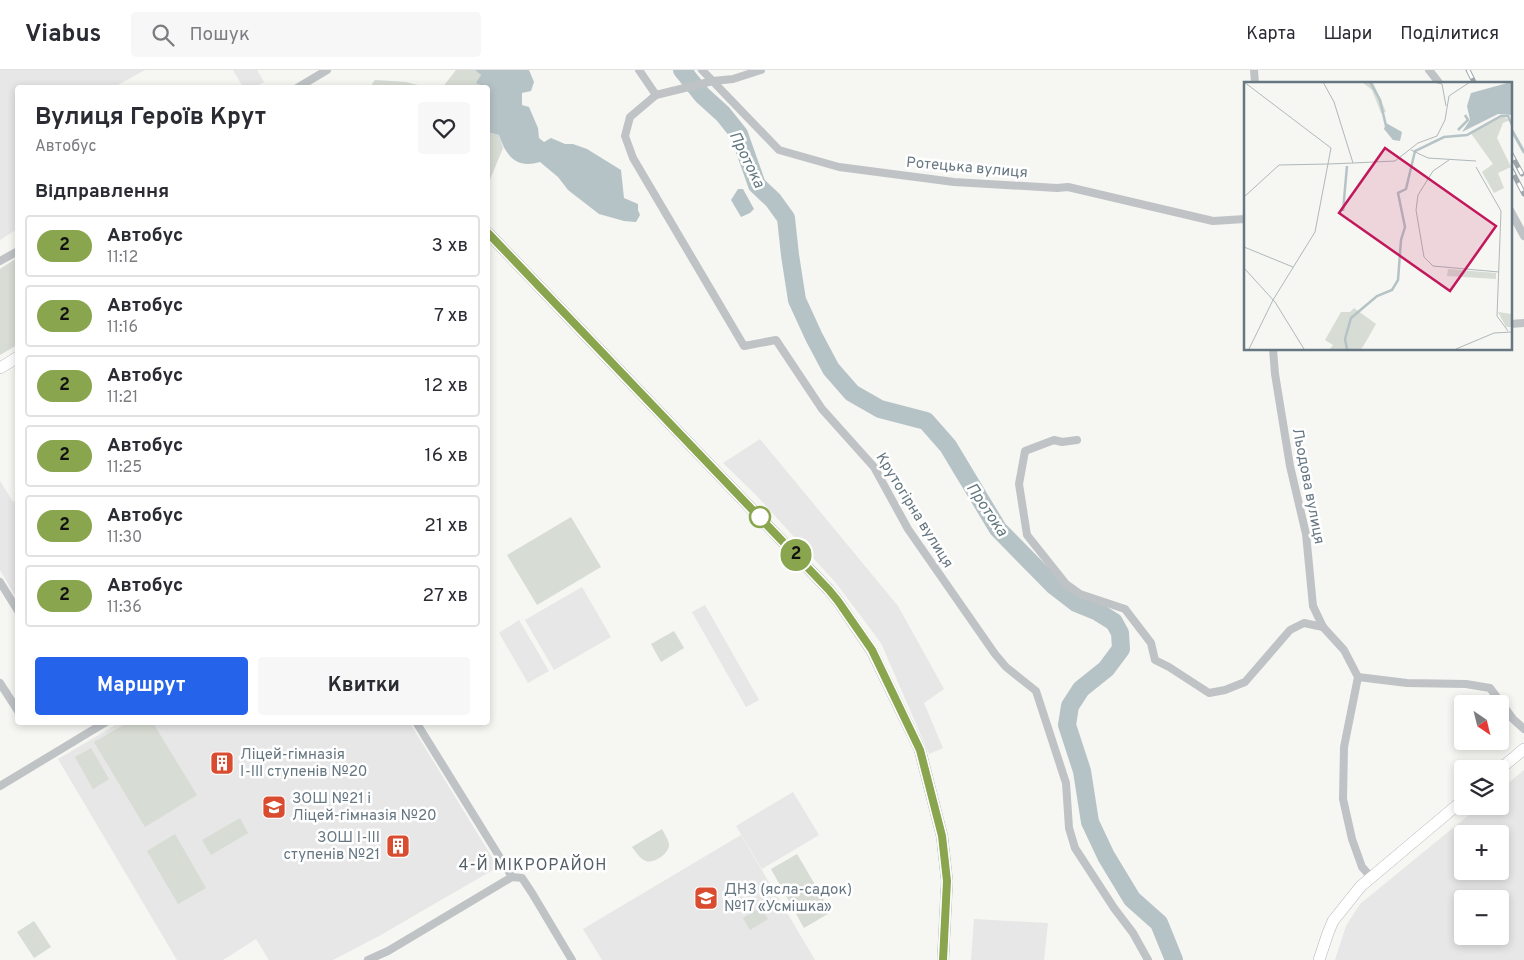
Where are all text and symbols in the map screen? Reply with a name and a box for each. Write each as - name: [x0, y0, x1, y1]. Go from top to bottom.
- search box: [131, 12, 481, 57]
- text: Viabus: [25, 20, 101, 50]
- icon: search: [149, 21, 177, 49]
- text: Пошук: [189, 23, 250, 47]
- text: Карта: [1246, 23, 1295, 46]
- text: Шари: [1323, 23, 1372, 46]
- text: Поділитися: [1400, 23, 1499, 46]
- inset map: [1244, 82, 1512, 350]
- button: heart: [418, 102, 470, 154]
- text: Вулиця Героїв Крут: [35, 103, 266, 133]
- water label: Протока: [724, 128, 769, 192]
- text: Автобус: [35, 137, 97, 157]
- street label: Ротецька вулиця: [905, 154, 1028, 183]
- text: Відправлення: [35, 180, 169, 204]
- text: Автобус: [107, 224, 183, 248]
- text: 2: [59, 234, 70, 257]
- text: 3 хв: [432, 234, 468, 258]
- text: 11:12: [107, 248, 138, 268]
- text: Автобус: [107, 294, 183, 318]
- text: 2: [59, 304, 70, 327]
- text: 7 хв: [434, 304, 468, 328]
- text: 11:16: [107, 318, 138, 338]
- text: Автобус: [107, 364, 183, 388]
- text: 2: [59, 374, 70, 397]
- text: 12 хв: [424, 374, 468, 398]
- text: 11:21: [107, 388, 138, 408]
- street label: Льодова вулиця: [1287, 427, 1328, 546]
- text: Автобус: [107, 434, 183, 458]
- text: 2: [59, 444, 70, 467]
- text: 16 хв: [425, 444, 468, 468]
- street label: Крутогірна вулиця: [871, 450, 957, 572]
- text: 11:25: [107, 458, 142, 478]
- water label: Протока: [961, 479, 1012, 541]
- text: Автобус: [107, 504, 183, 528]
- unlabelled marker: [749, 506, 771, 528]
- text: 2: [59, 514, 70, 537]
- text: 21 хв: [424, 514, 468, 538]
- text: 11:30: [107, 528, 142, 548]
- line badge: 2: [780, 539, 812, 571]
- text: 2: [790, 543, 802, 566]
- text: Автобус: [107, 574, 183, 598]
- text: 2: [59, 584, 70, 607]
- text: 27 хв: [422, 584, 468, 608]
- text: 11:36: [107, 598, 142, 618]
- button: Маршрут: [35, 657, 248, 715]
- button: Квитки: [258, 657, 470, 715]
- north arrow: [1454, 695, 1509, 750]
- map controls: [1454, 695, 1509, 945]
- place label: Ліцей-гімназія I-III ступенів №20: [240, 746, 368, 782]
- building icon: Ліцей-гімназія I-III ступенів №20: [209, 750, 235, 776]
- button: layers: [1454, 760, 1509, 815]
- place label: ЗОШ №21 і Ліцей-гімназія №20: [292, 790, 437, 826]
- school or university icon: ЗОШ №21 і Ліцей-гімназія №20: [261, 794, 287, 820]
- button: +: [1454, 825, 1509, 880]
- place label: ЗОШ І-ІІІ ступенів №21: [283, 829, 380, 865]
- building icon: ЗОШ І-ІІІ ступенів №21: [385, 833, 411, 859]
- district label: 4-Й МІКРОРАЙОН: [458, 854, 608, 876]
- place label: ДНЗ (ясла-садок) №17 «Усмішка»: [724, 881, 852, 917]
- school or university icon: ДНЗ (ясла-садок) №17 «Усмішка»: [693, 885, 719, 911]
- button: −: [1454, 890, 1509, 945]

